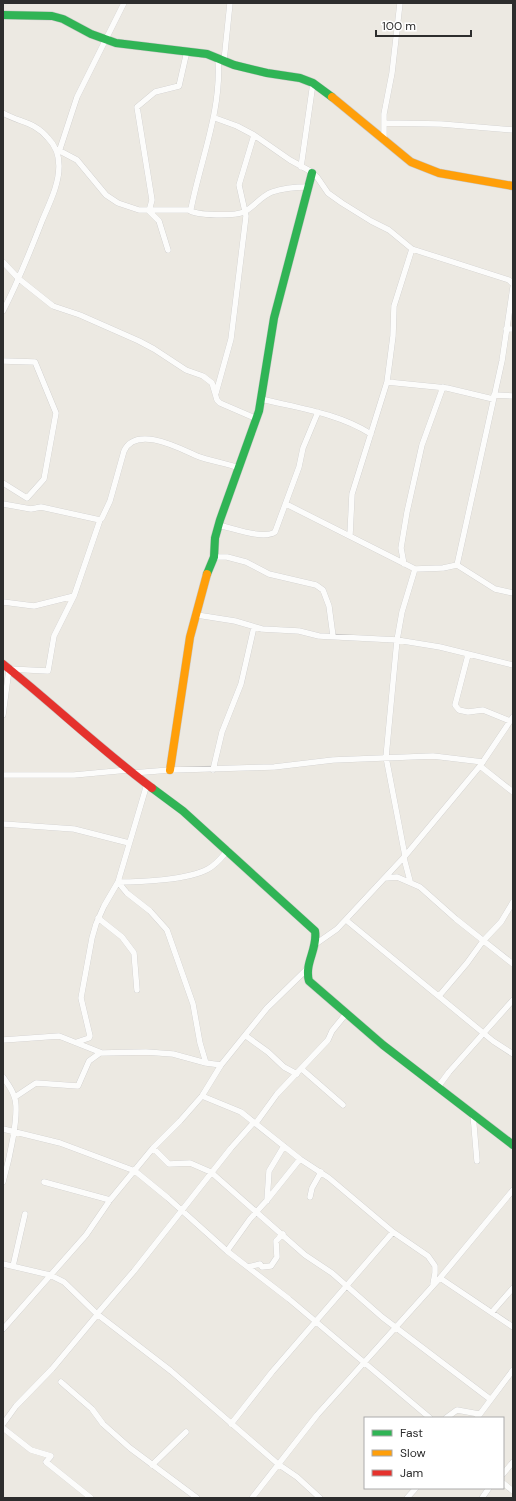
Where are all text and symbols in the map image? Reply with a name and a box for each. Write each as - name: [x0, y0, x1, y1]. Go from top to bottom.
- scale bar: [376, 12, 471, 38]
- text: 100 m: [382, 18, 416, 34]
- legend: [364, 1417, 504, 1489]
- text: Fast: [400, 1425, 423, 1441]
- text: Slow: [400, 1445, 426, 1461]
- text: Jam: [400, 1465, 423, 1481]

